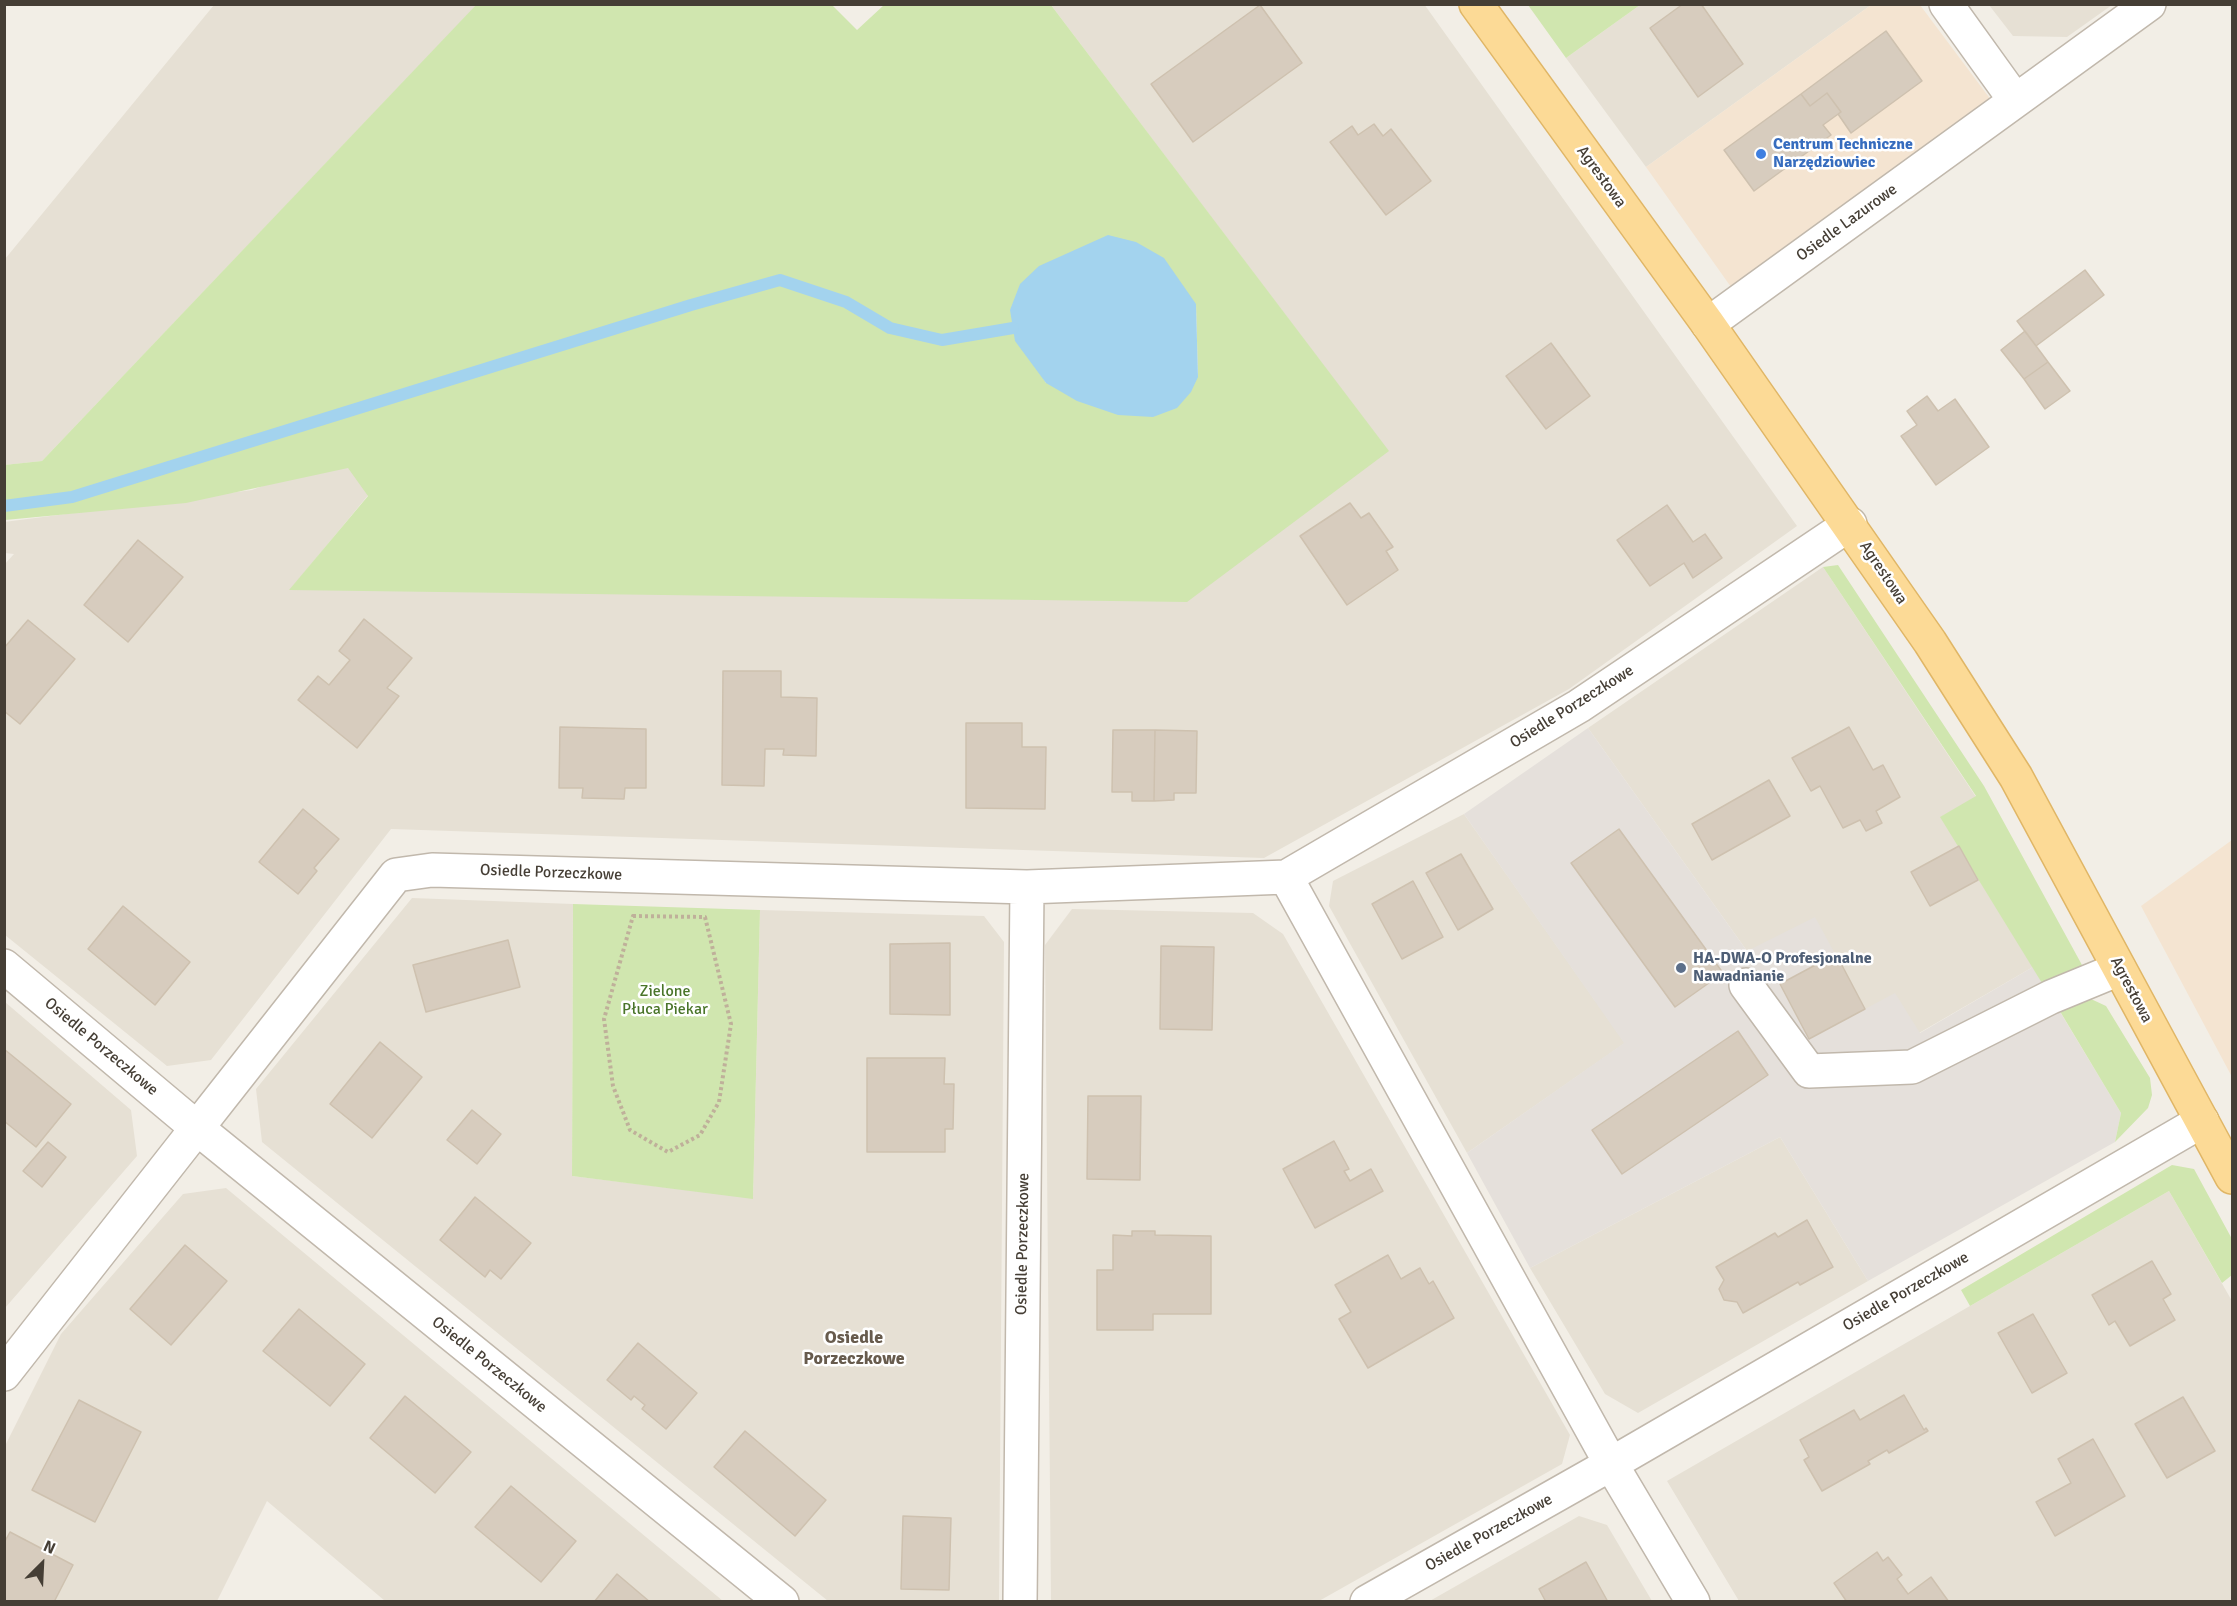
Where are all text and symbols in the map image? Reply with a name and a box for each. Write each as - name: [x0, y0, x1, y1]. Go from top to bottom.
- place label: Centrum Techniczne Narzędziowiec: [1773, 135, 1913, 173]
- street label: Agrestowa: [1572, 142, 1630, 212]
- marker: Centrum Techniczne Narzędziowiec: [1754, 147, 1768, 161]
- street label: Osiedle Lazurowe: [1793, 180, 1901, 266]
- street label: Agrestowa: [1855, 538, 1911, 608]
- street label: Osiedle Porzeczkowe: [1507, 661, 1637, 753]
- street label: Osiedle Porzeczkowe: [480, 861, 622, 885]
- place label: HA-DWA-O Profesjonalne Nawadnianie: [1693, 949, 1872, 987]
- street label: Agrestowa: [2106, 954, 2156, 1026]
- marker: HA-DWA-O Profesjonalne Nawadnianie: [1674, 961, 1688, 975]
- park label: Zielone Płuca Piekar: [622, 982, 708, 1020]
- street label: Osiedle Porzeczkowe: [40, 994, 162, 1100]
- street label: Osiedle Porzeczkowe: [1012, 1173, 1034, 1315]
- street label: Osiedle Porzeczkowe: [1840, 1248, 1972, 1336]
- street label: Osiedle Porzeczkowe: [428, 1313, 550, 1417]
- district label: Osiedle Porzeczkowe: [803, 1327, 905, 1370]
- street label: Osiedle Porzeczkowe: [1422, 1490, 1556, 1576]
- north arrow: [12, 1534, 72, 1594]
- text: N: [40, 1536, 58, 1559]

